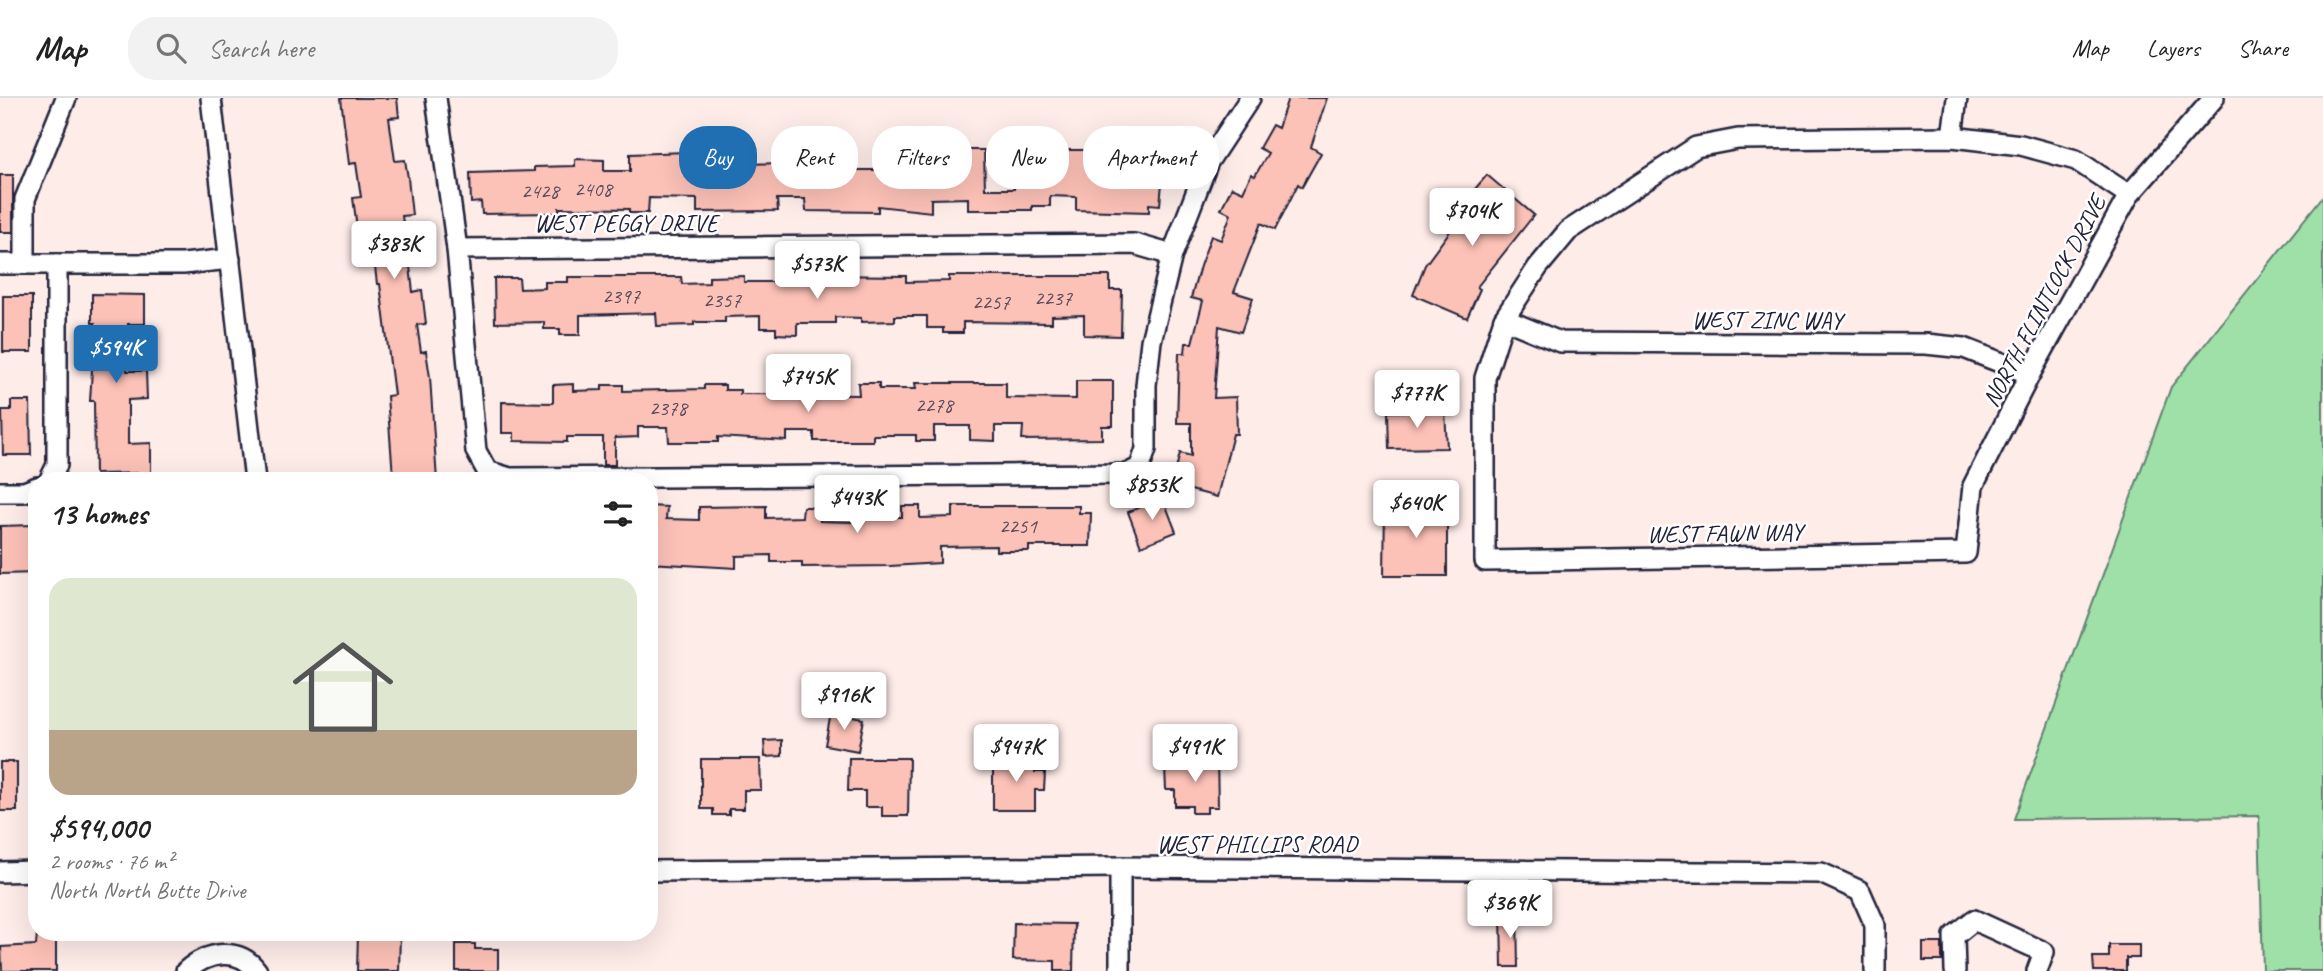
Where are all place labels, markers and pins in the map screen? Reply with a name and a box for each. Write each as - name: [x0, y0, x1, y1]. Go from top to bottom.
- pin: $704K: [1423, 188, 1521, 248]
- pin: $383K: [345, 222, 443, 281]
- pin: $573K: [768, 242, 866, 301]
- pin: $594K: [67, 326, 165, 385]
- pin: $745K: [759, 354, 857, 414]
- pin: $777K: [1368, 370, 1466, 430]
- pin: $853K: [1103, 462, 1201, 522]
- pin: $443K: [808, 476, 906, 535]
- pin: $640K: [1367, 480, 1465, 540]
- pin: $916K: [795, 672, 893, 732]
- pin: $947K: [967, 724, 1065, 784]
- pin: $491K: [1146, 724, 1244, 784]
- pin: $369K: [1461, 880, 1559, 940]

